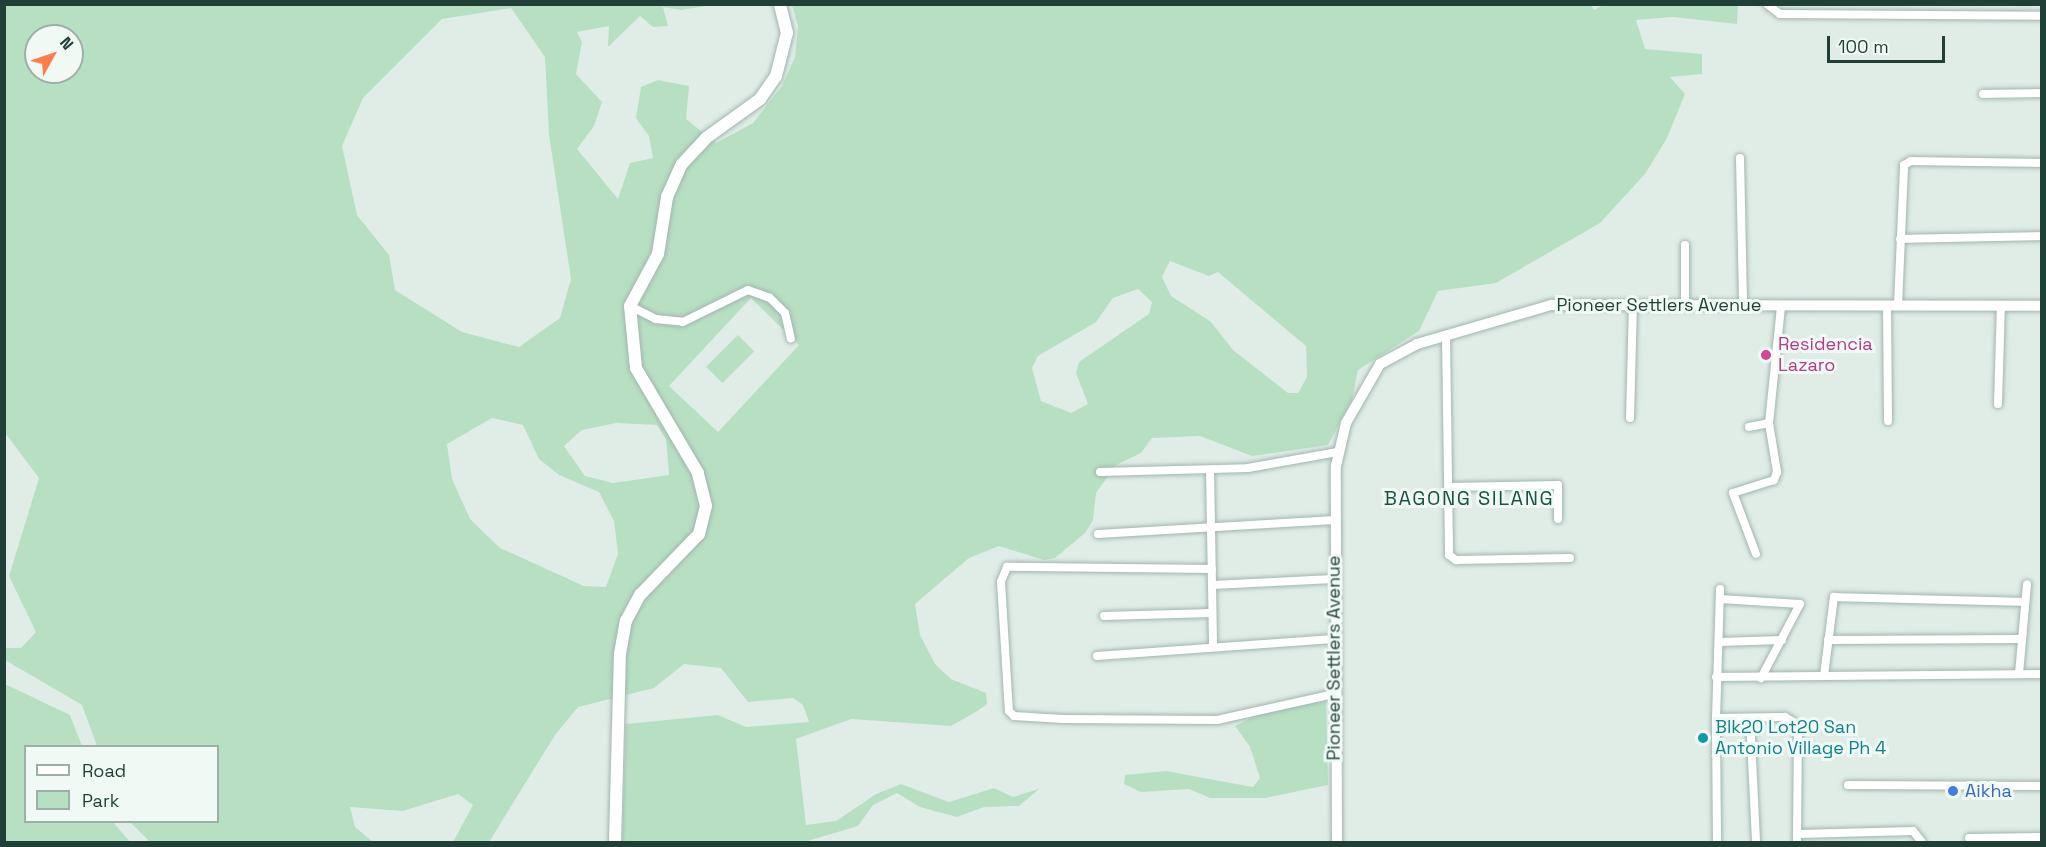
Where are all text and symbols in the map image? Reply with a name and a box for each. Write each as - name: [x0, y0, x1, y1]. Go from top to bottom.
- north arrow: [24, 24, 84, 84]
- scale bar: [1830, 24, 1948, 62]
- text: N: [55, 33, 78, 54]
- text: 100 m: [1838, 35, 1889, 58]
- street label: Pioneer Settlers Avenue: [1556, 294, 1762, 316]
- place label: Residencia Lazaro: [1778, 334, 1873, 376]
- marker: Residencia Lazaro: [1759, 348, 1773, 362]
- district label: BAGONG SILANG: [1384, 486, 1554, 510]
- street label: Pioneer Settlers Avenue: [1323, 555, 1345, 761]
- place label: Blk20 Lot20 San Antonio Village Ph 4: [1715, 717, 1886, 760]
- marker: Blk20 Lot20 San Antonio Village Ph 4: [1696, 731, 1710, 745]
- legend: [24, 745, 219, 823]
- text: Road: [82, 759, 126, 782]
- place label: Aikha: [1965, 780, 2012, 802]
- marker: Aikha: [1946, 784, 1960, 798]
- text: Park: [82, 789, 119, 812]

